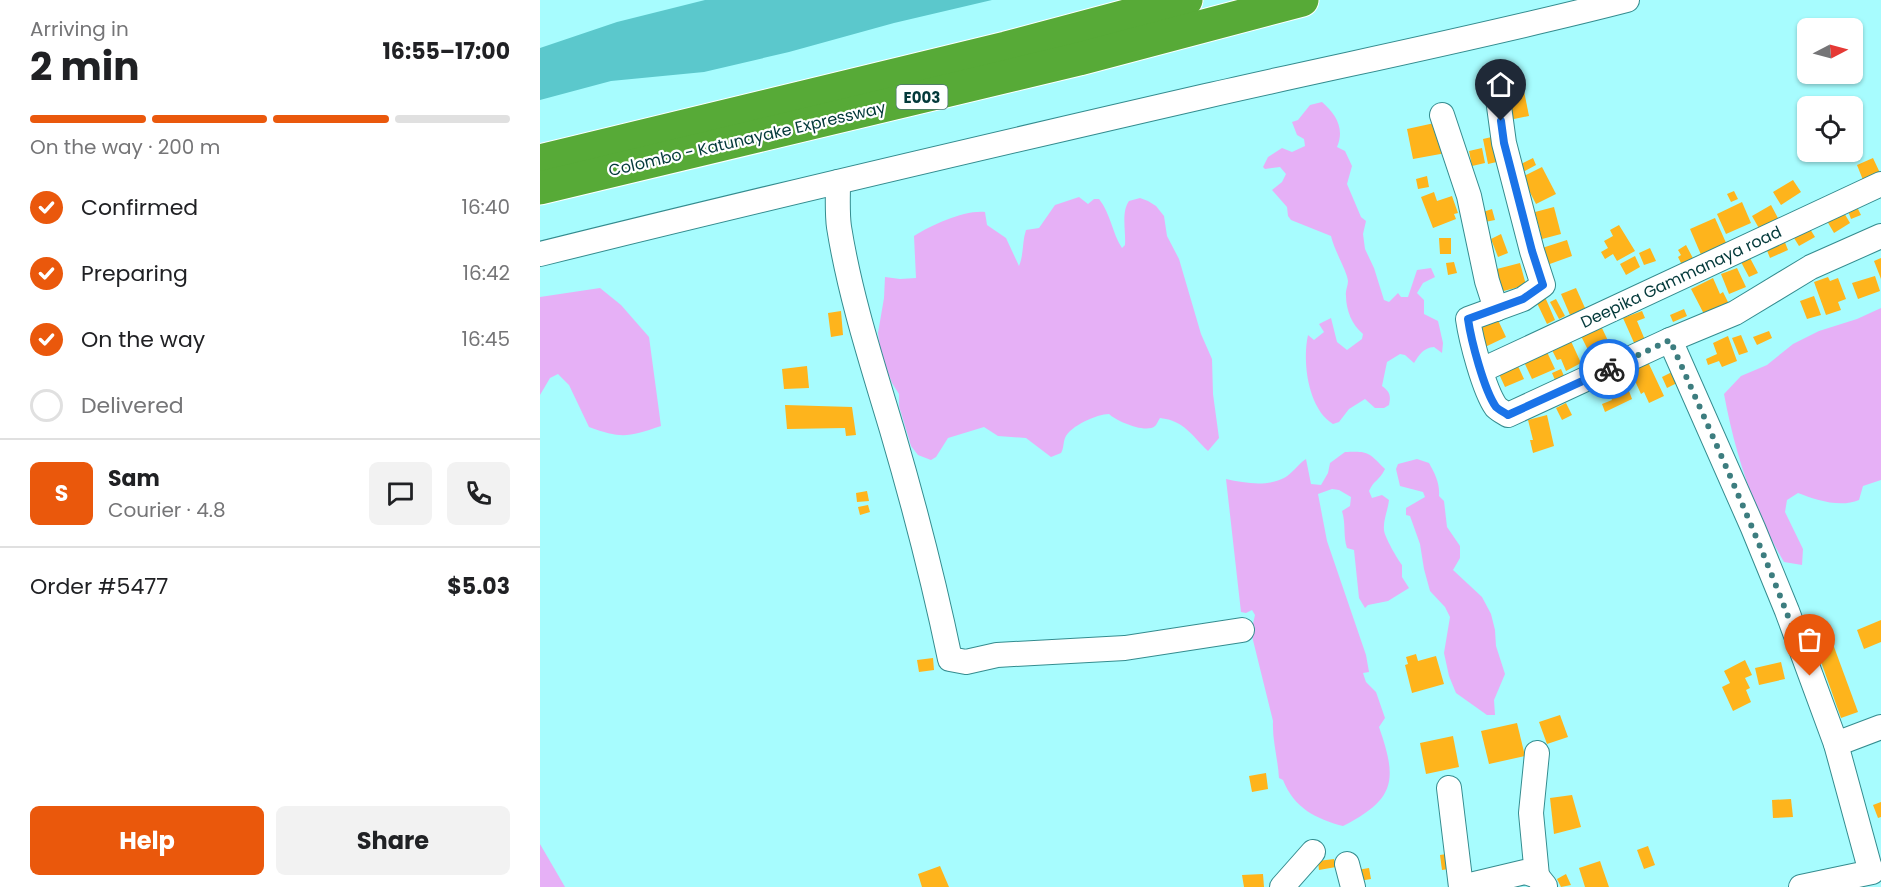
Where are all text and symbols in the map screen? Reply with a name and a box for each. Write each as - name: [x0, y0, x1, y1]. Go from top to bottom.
- text: Arriving in: [30, 15, 129, 43]
- north arrow: [1797, 18, 1863, 84]
- map controls: [1797, 18, 1863, 162]
- text: 16:55–17:00: [383, 36, 510, 67]
- text: 2 min: [30, 39, 140, 94]
- pin: [1475, 59, 1526, 121]
- icon: home: [1484, 68, 1517, 101]
- road number: E003: [896, 85, 947, 109]
- street label: Colombo - Katunayake Expressway: [606, 96, 888, 182]
- button: locate: [1797, 96, 1863, 162]
- text: On the way · 200 m: [30, 133, 220, 161]
- icon: check: [30, 191, 63, 224]
- text: Confirmed: [81, 192, 198, 223]
- text: 16:40: [462, 193, 510, 221]
- street label: Deepika Gammanaya road: [1577, 220, 1785, 334]
- icon: check: [30, 257, 63, 290]
- text: Preparing: [81, 258, 188, 289]
- text: 16:42: [463, 259, 510, 287]
- icon: check: [30, 323, 63, 356]
- text: On the way: [81, 324, 205, 355]
- text: 16:45: [462, 325, 510, 353]
- courier: [1579, 339, 1639, 399]
- icon: bike: [1593, 353, 1626, 386]
- text: Delivered: [81, 390, 184, 421]
- button: chat: [369, 462, 432, 525]
- button: phone: [447, 462, 510, 525]
- text: Sam: [108, 463, 160, 494]
- text: S: [55, 478, 68, 509]
- text: Courier · 4.8: [108, 496, 226, 524]
- text: Order #5477: [30, 571, 168, 602]
- text: $5.03: [447, 571, 510, 602]
- pin: [1784, 614, 1835, 676]
- icon: bag: [1793, 623, 1826, 656]
- button: Help: [30, 806, 264, 875]
- button: Share: [276, 806, 510, 875]

